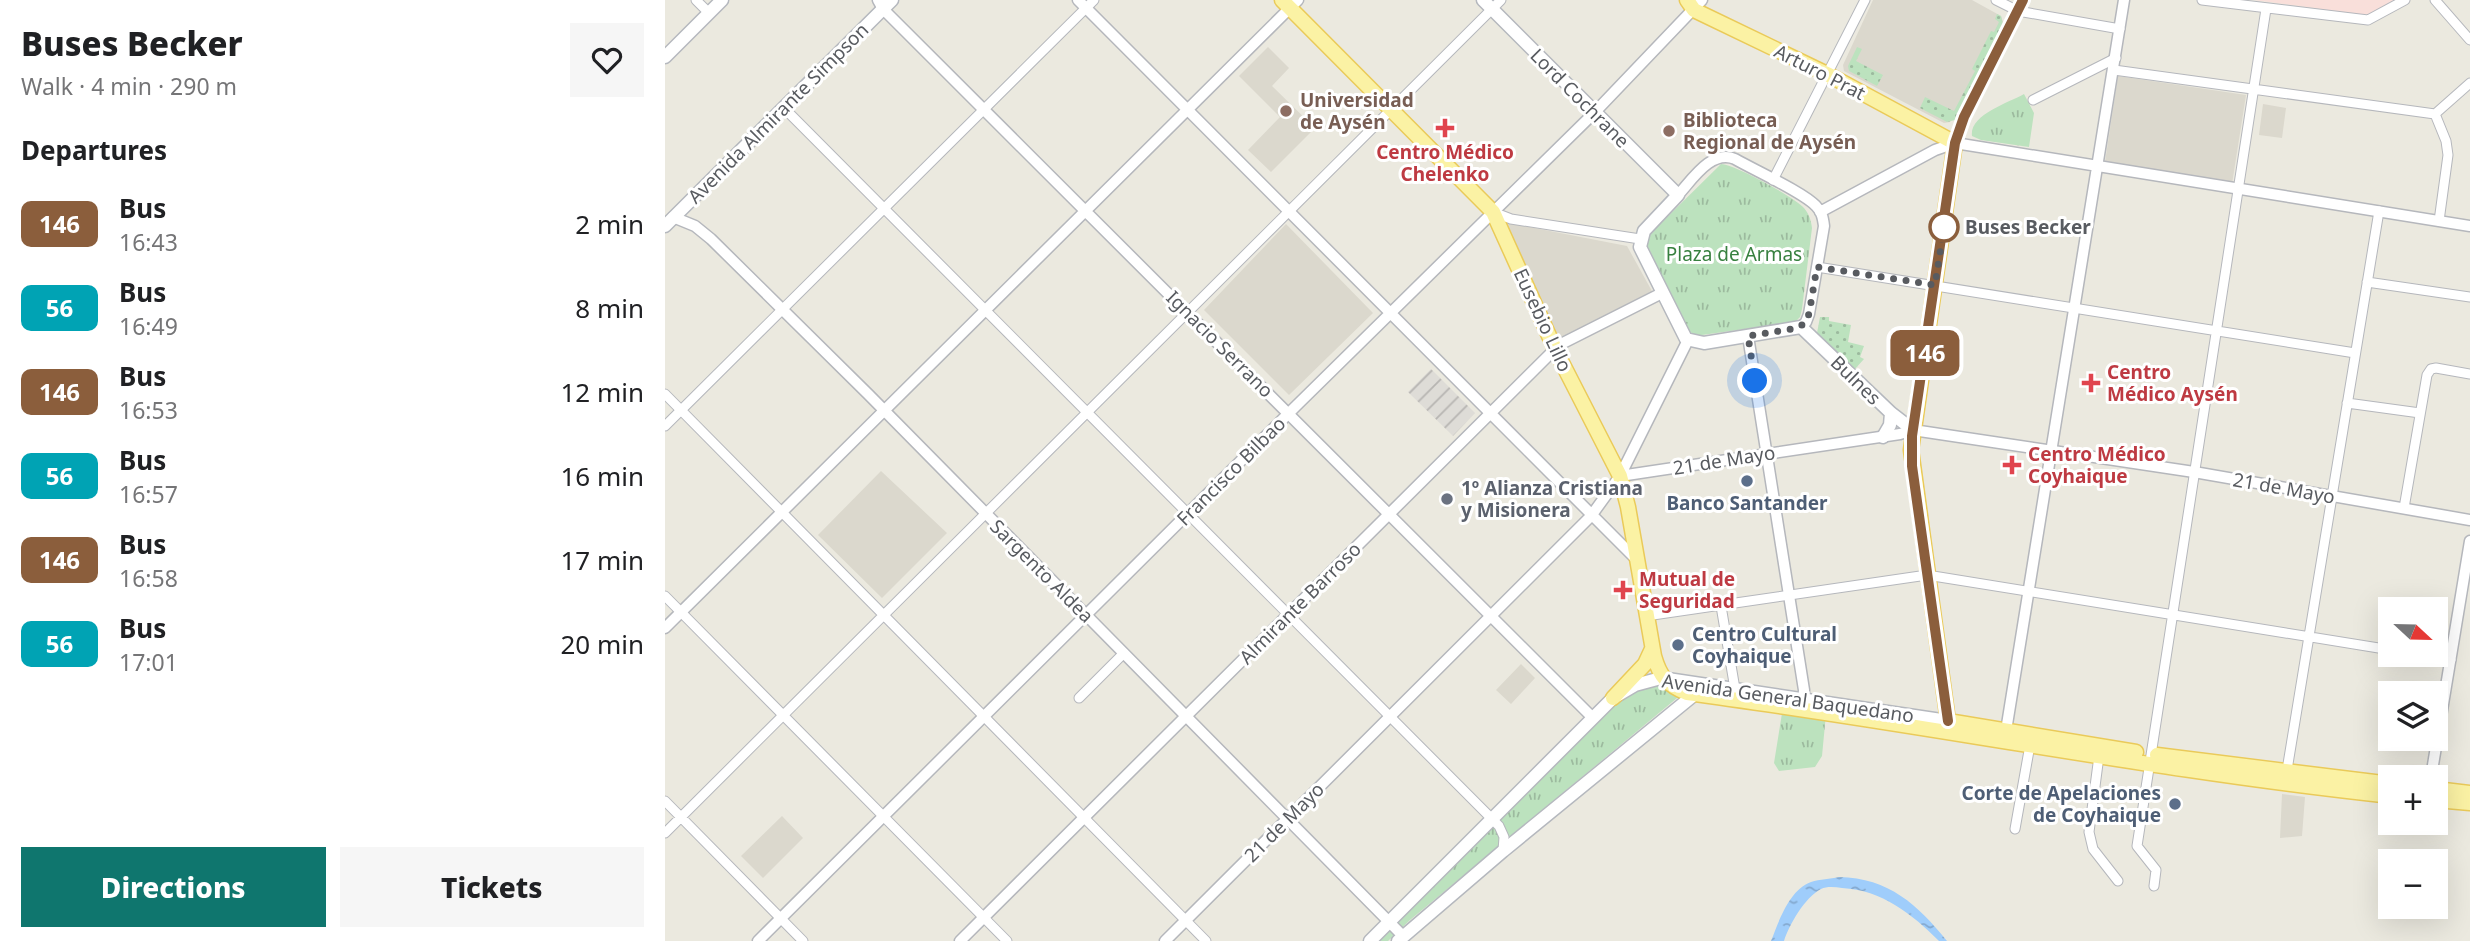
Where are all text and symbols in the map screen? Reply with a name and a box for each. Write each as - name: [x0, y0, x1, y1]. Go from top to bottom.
- street label: Avenida Almirante Simpson: [682, 17, 874, 209]
- text: Buses Becker: [21, 21, 243, 66]
- button: heart: [570, 23, 644, 97]
- street label: Arturo Prat: [1770, 38, 1870, 106]
- street label: Lord Cochrane: [1525, 43, 1635, 153]
- text: Walk · 4 min · 290 m: [21, 70, 237, 102]
- place label: Universidad de Aysén: [1300, 87, 1414, 135]
- marker: Universidad de Aysén: [1278, 103, 1294, 119]
- place label: Biblioteca Regional de Aysén: [1683, 107, 1856, 155]
- marker: Centro Médico Chelenko: [1435, 118, 1455, 138]
- marker: Biblioteca Regional de Aysén: [1661, 123, 1677, 139]
- text: Departures: [21, 132, 167, 168]
- place label: Centro Médico Chelenko: [1376, 139, 1514, 187]
- text: Bus: [119, 190, 166, 226]
- text: 2 min: [575, 206, 644, 242]
- text: 146: [39, 207, 80, 240]
- marker: Buses Becker: [1929, 212, 1959, 242]
- place label: Buses Becker: [1965, 214, 2091, 240]
- text: 16:43: [119, 226, 178, 258]
- park label: Plaza de Armas: [1666, 241, 1802, 267]
- street label: Eusebio Lillo: [1508, 264, 1578, 376]
- text: Bus: [119, 274, 166, 310]
- street label: Ignacio Serrano: [1161, 285, 1279, 403]
- text: 8 min: [575, 290, 644, 326]
- text: 56: [46, 291, 73, 324]
- text: 16:49: [119, 310, 178, 342]
- line badge: 146: [1885, 330, 1965, 376]
- text: 146: [1904, 336, 1946, 369]
- street label: Bulnes: [1825, 350, 1887, 410]
- text: Bus: [119, 358, 166, 394]
- place label: Centro Médico Aysén: [2107, 359, 2238, 407]
- your location: [1737, 363, 1772, 398]
- marker: Centro Médico Aysén: [2081, 373, 2101, 393]
- text: 12 min: [560, 374, 644, 410]
- text: 146: [39, 375, 80, 408]
- text: 16:53: [119, 394, 178, 426]
- street label: Francisco Bilbao: [1171, 411, 1291, 531]
- street label: 21 de Mayo: [1671, 439, 1777, 481]
- place label: Centro Médico Coyhaique: [2028, 441, 2166, 489]
- text: Bus: [119, 442, 166, 478]
- marker: Centro Médico Coyhaique: [2002, 455, 2022, 475]
- text: 16 min: [560, 458, 644, 494]
- text: 56: [46, 459, 73, 492]
- street label: 21 de Mayo: [2231, 466, 2337, 510]
- marker: Banco Santander: [1739, 473, 1755, 489]
- place label: 1º Alianza Cristiana y Misionera: [1461, 475, 1643, 523]
- text: 16:57: [119, 478, 178, 510]
- place label: Banco Santander: [1666, 490, 1828, 516]
- marker: 1º Alianza Cristiana y Misionera: [1439, 491, 1455, 507]
- street label: Sargento Aldea: [985, 514, 1099, 628]
- text: Bus: [119, 526, 166, 562]
- street label: Almirante Barroso: [1233, 536, 1367, 670]
- text: 17 min: [560, 542, 644, 578]
- text: 146: [39, 543, 80, 576]
- text: 16:58: [119, 562, 178, 594]
- place label: Mutual de Seguridad: [1639, 566, 1735, 614]
- marker: Mutual de Seguridad: [1613, 580, 1633, 600]
- north arrow: [2378, 597, 2448, 667]
- map controls: [2378, 597, 2448, 919]
- text: Bus: [119, 610, 166, 646]
- place label: Centro Cultural Coyhaique: [1692, 621, 1837, 669]
- text: 20 min: [560, 626, 644, 662]
- text: 56: [46, 627, 73, 660]
- marker: Centro Cultural Coyhaique: [1670, 637, 1686, 653]
- text: 17:01: [119, 646, 178, 678]
- street label: Avenida General Baquedano: [1660, 667, 1916, 729]
- button: layers: [2378, 681, 2448, 751]
- button: +: [2378, 765, 2448, 835]
- street label: 21 de Mayo: [1238, 776, 1330, 868]
- place label: Corte de Apelaciones de Coyhaique: [1961, 780, 2161, 828]
- marker: Corte de Apelaciones de Coyhaique: [2167, 796, 2183, 812]
- button: Directions: [21, 847, 326, 927]
- button: Tickets: [340, 847, 644, 927]
- button: −: [2378, 849, 2448, 919]

